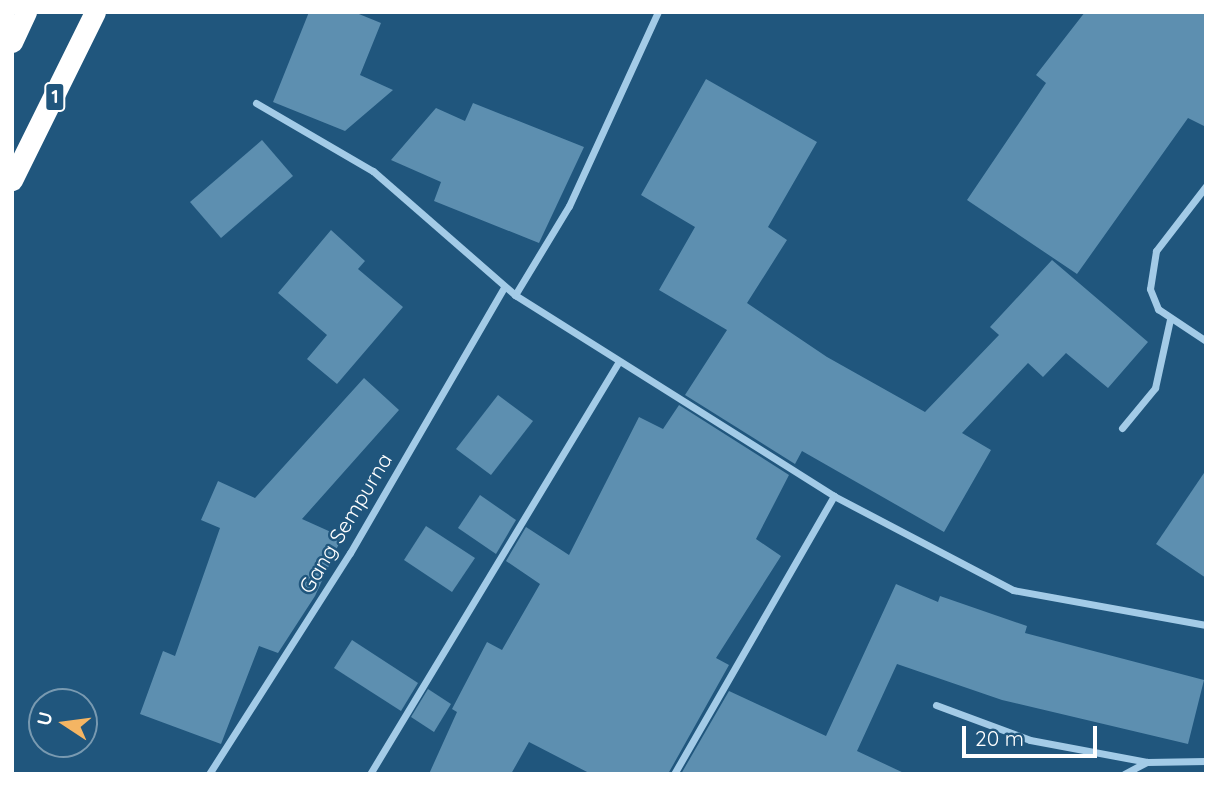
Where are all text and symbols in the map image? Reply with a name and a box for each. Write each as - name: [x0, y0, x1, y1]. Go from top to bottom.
- road number: 1: [43, 82, 67, 113]
- street label: Gang Sempurna: [293, 448, 397, 598]
- north arrow: [28, 688, 98, 758]
- text: U: [31, 709, 58, 728]
- scale bar: [966, 712, 1101, 756]
- text: 20 m: [975, 725, 1024, 751]

